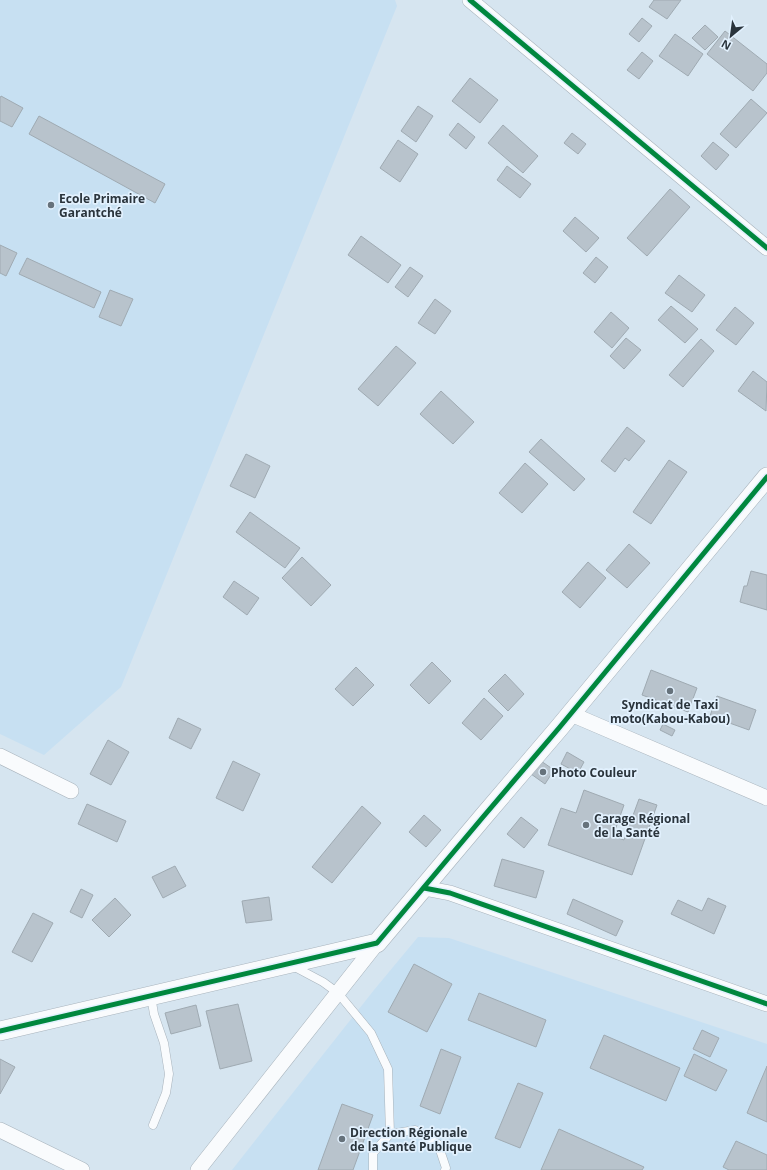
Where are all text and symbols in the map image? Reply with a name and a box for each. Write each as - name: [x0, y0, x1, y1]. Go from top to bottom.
- north arrow: [711, 16, 751, 56]
- text: N: [718, 36, 733, 54]
- place label: Ecole Primaire Garantché: [59, 190, 145, 221]
- marker: Ecole Primaire Garantché: [46, 200, 56, 210]
- marker: Syndicat de Taxi moto(Kabou-Kabou): [665, 686, 675, 696]
- place label: Syndicat de Taxi moto(Kabou-Kabou): [610, 696, 730, 727]
- place label: Photo Couleur: [551, 764, 637, 781]
- marker: Photo Couleur: [538, 767, 548, 777]
- place label: Carage Régional de la Santé: [594, 810, 690, 841]
- marker: Carage Régional de la Santé: [581, 820, 591, 830]
- place label: Direction Régionale de la Santé Publique: [350, 1124, 472, 1155]
- marker: Direction Régionale de la Santé Publique: [337, 1134, 347, 1144]

